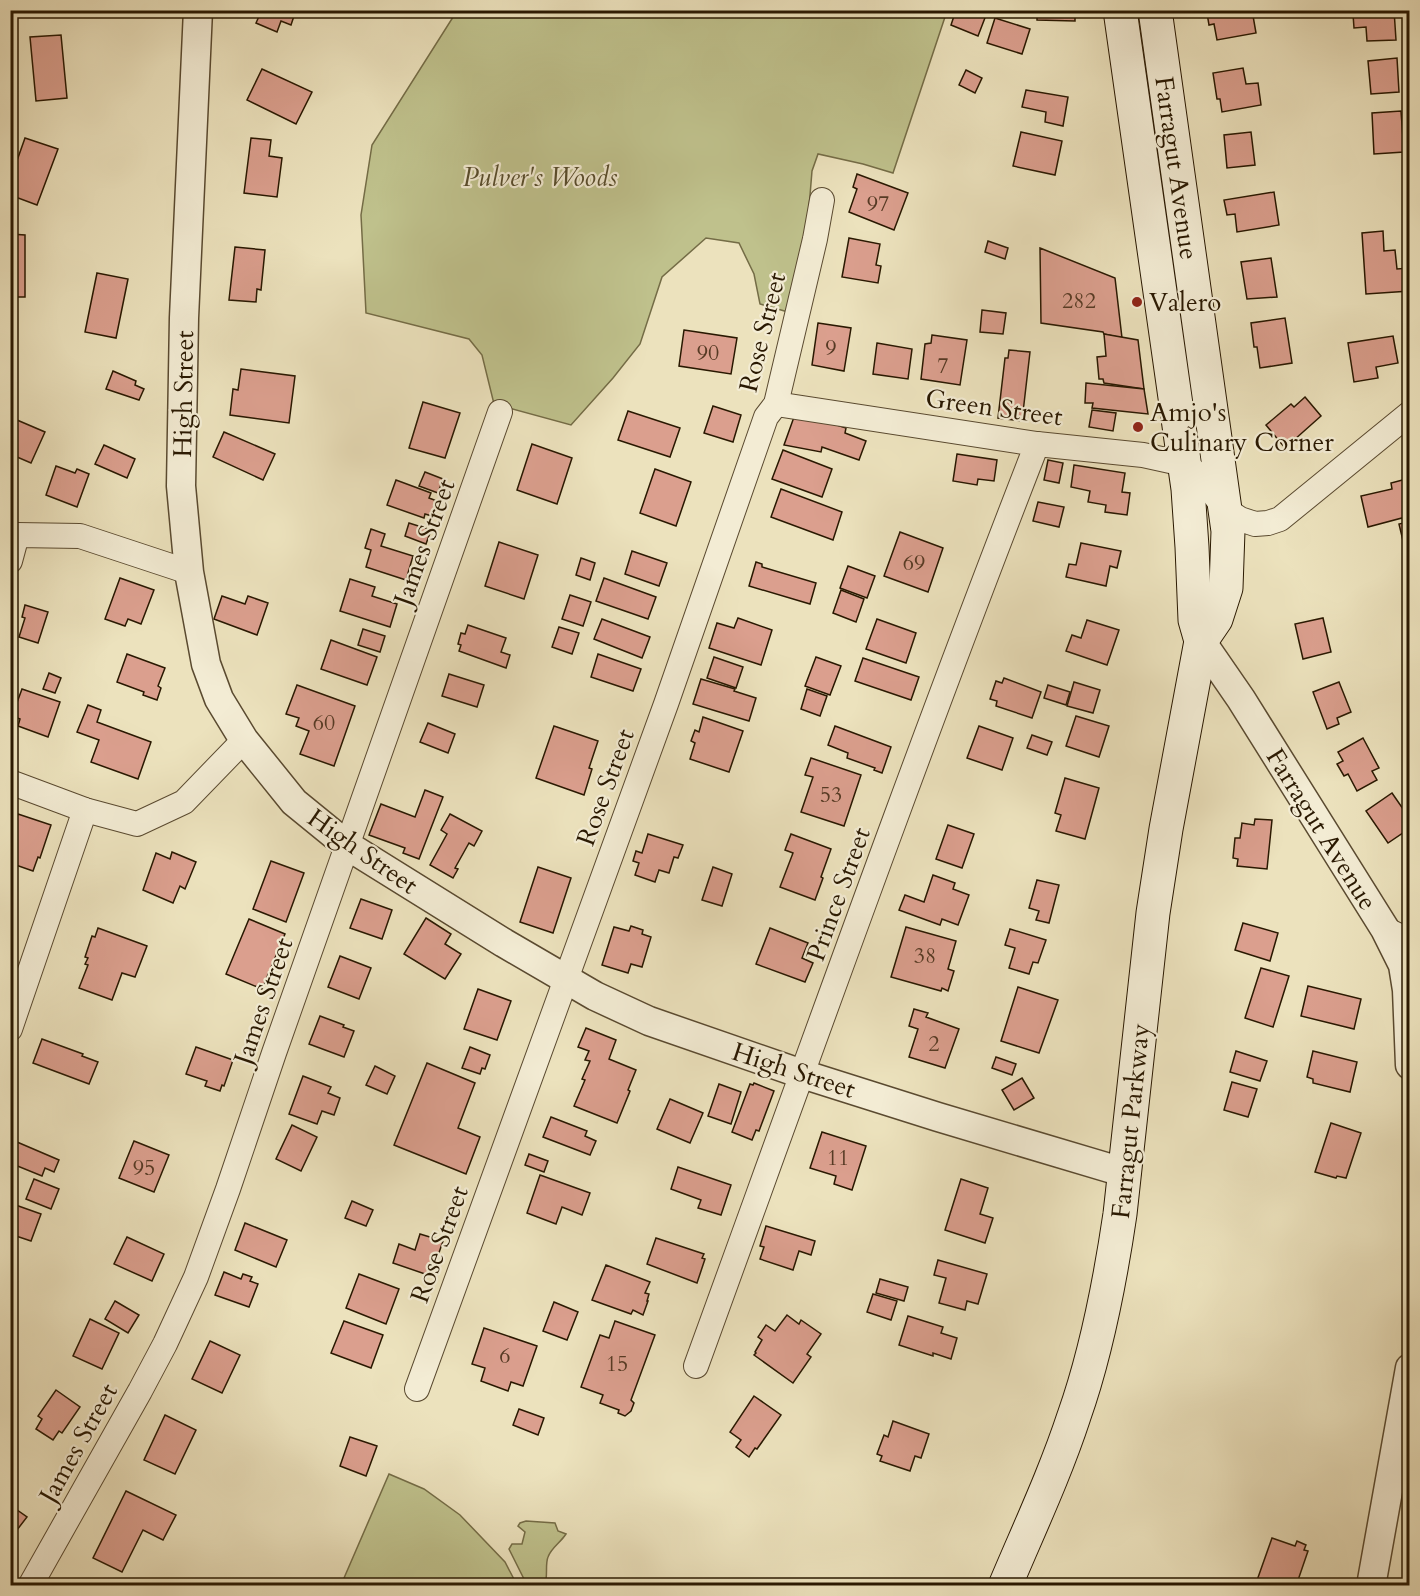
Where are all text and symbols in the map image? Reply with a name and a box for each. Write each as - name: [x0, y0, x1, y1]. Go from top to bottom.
- street label: Farragut Avenue: [1146, 74, 1207, 262]
- park label: Pulver's Woods: [463, 160, 617, 195]
- house number: 97: [867, 189, 889, 219]
- street label: Rose Street: [731, 269, 794, 396]
- place label: Valero: [1149, 285, 1221, 320]
- house number: 282: [1062, 286, 1096, 316]
- marker: Valero: [1130, 295, 1144, 309]
- street label: High Street: [165, 330, 202, 458]
- house number: 9: [825, 333, 837, 363]
- house number: 90: [697, 338, 719, 368]
- house number: 7: [937, 351, 949, 381]
- street label: Green Street: [923, 381, 1065, 434]
- place label: Amjo's Culinary Corner: [1150, 395, 1334, 460]
- marker: Amjo's Culinary Corner: [1131, 420, 1145, 434]
- street label: James Street: [384, 474, 463, 614]
- house number: 69: [903, 548, 925, 578]
- house number: 60: [313, 708, 335, 738]
- street label: Rose Street: [568, 724, 643, 851]
- street label: Farragut Avenue: [1258, 742, 1385, 917]
- house number: 53: [820, 780, 842, 810]
- street label: High Street: [300, 801, 425, 902]
- street label: Prince Street: [798, 822, 879, 966]
- street label: James Street: [224, 933, 302, 1073]
- house number: 38: [914, 941, 936, 971]
- street label: Farragut Parkway: [1103, 1021, 1158, 1220]
- house number: 2: [928, 1029, 940, 1059]
- street label: High Street: [728, 1034, 860, 1107]
- house number: 11: [827, 1143, 849, 1173]
- house number: 95: [133, 1153, 155, 1183]
- street label: Rose Street: [402, 1181, 477, 1308]
- house number: 6: [499, 1341, 511, 1371]
- house number: 15: [606, 1349, 628, 1379]
- street label: James Street: [29, 1377, 126, 1513]

